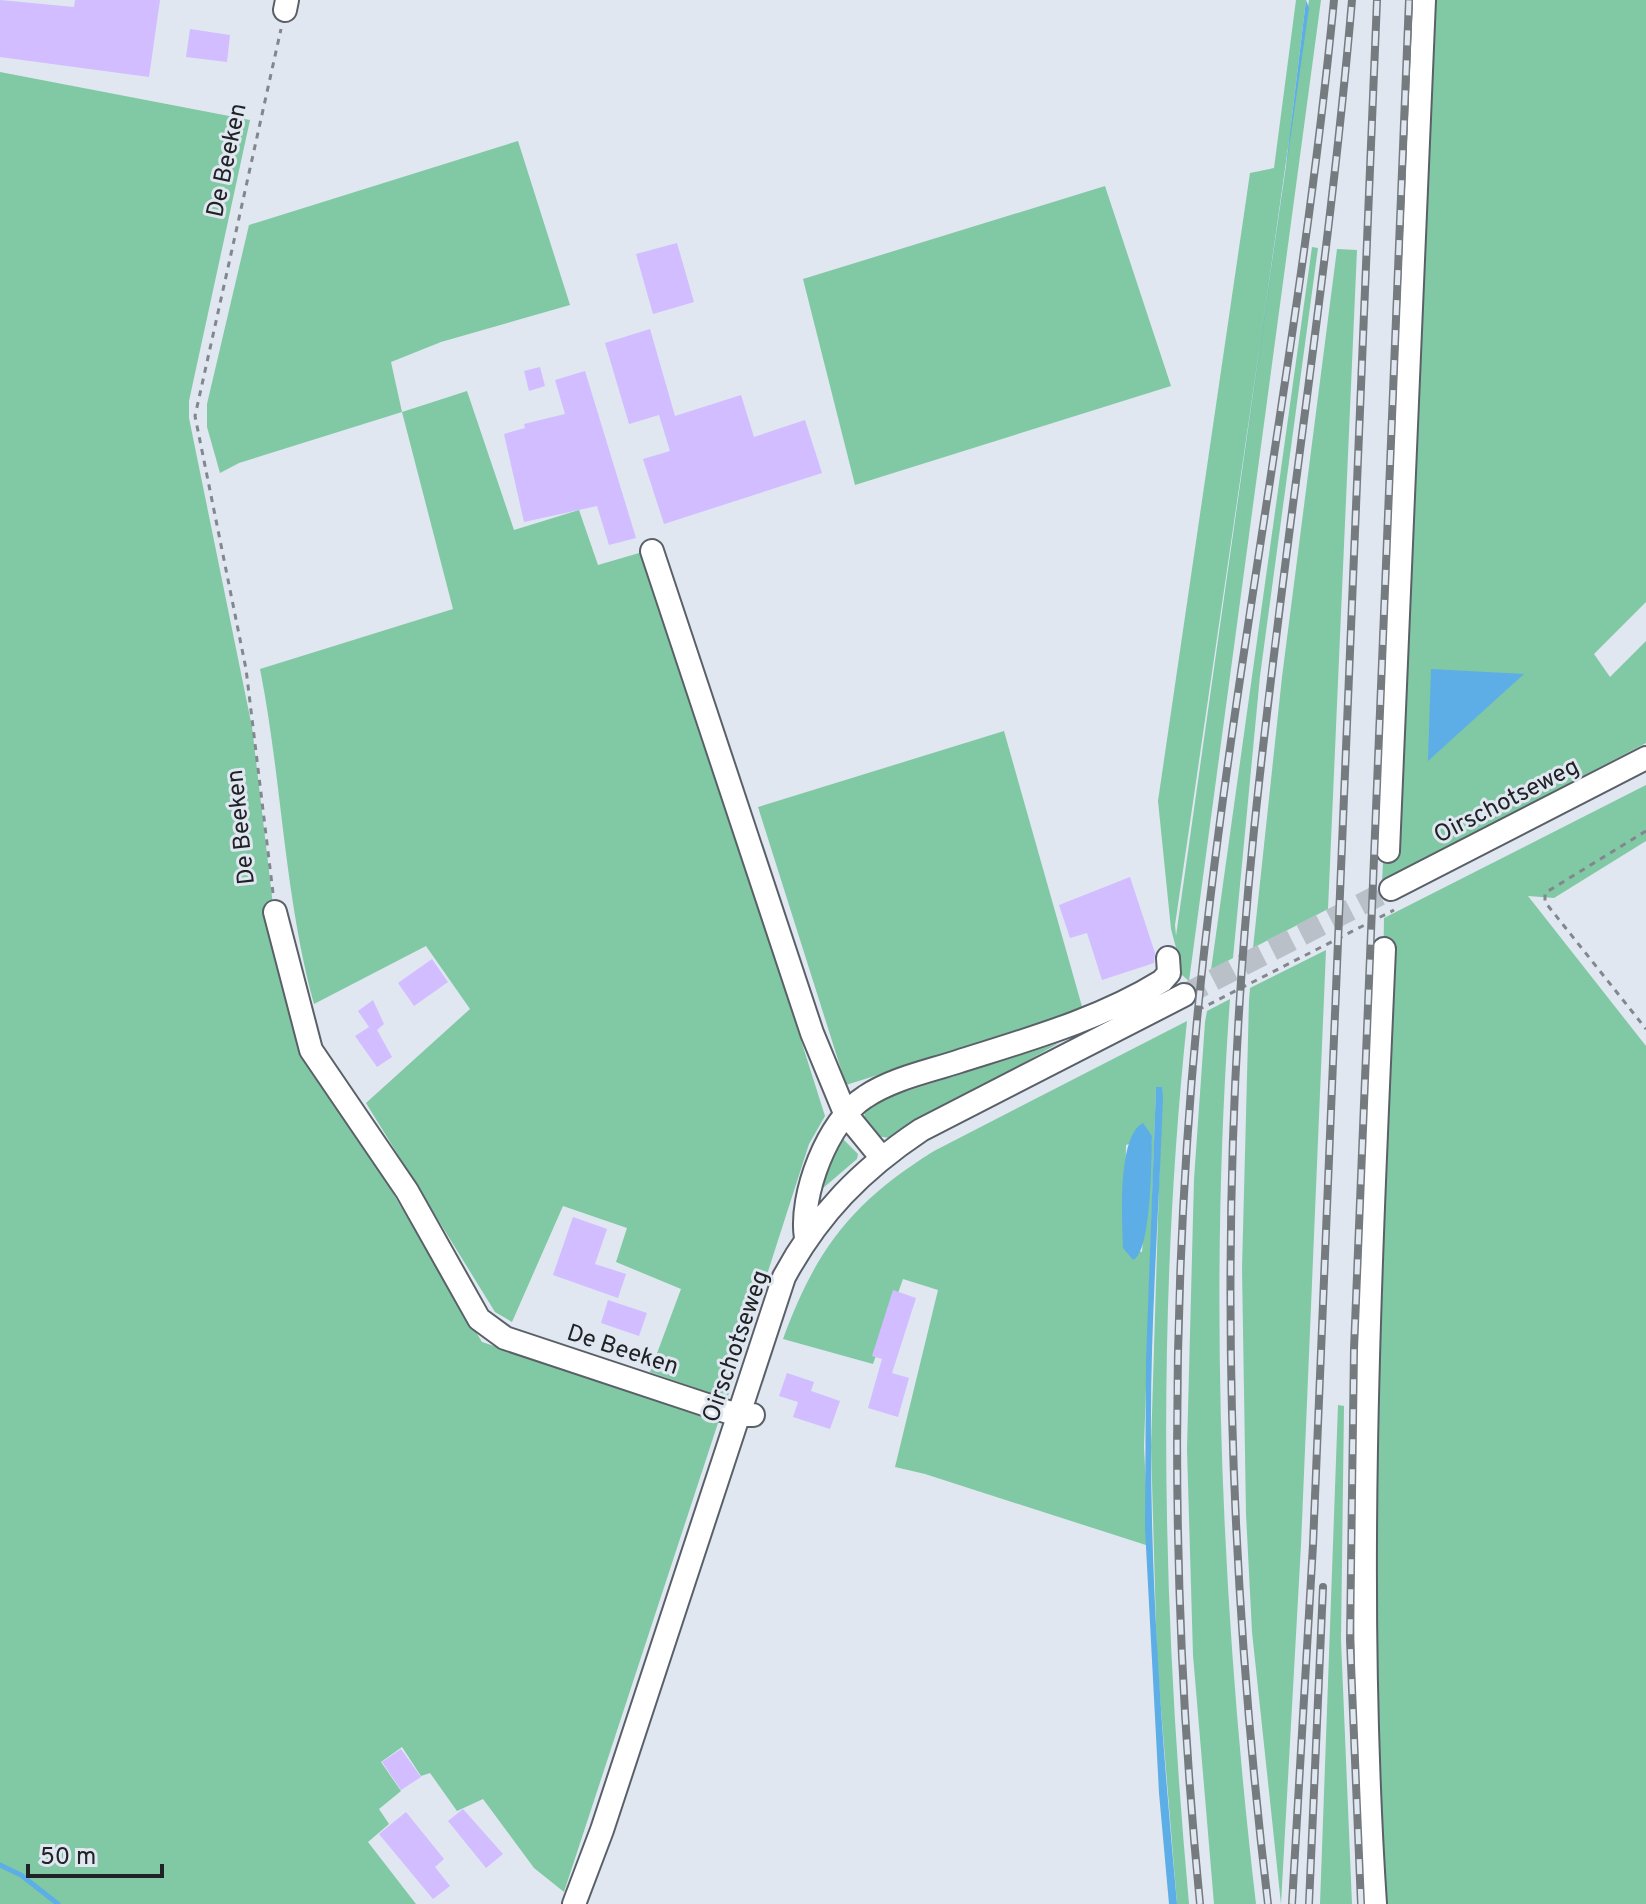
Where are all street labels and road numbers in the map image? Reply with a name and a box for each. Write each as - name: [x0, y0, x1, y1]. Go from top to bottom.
- street label: De Beeken: [201, 101, 255, 220]
- street label: Oirschotseweg: [1429, 752, 1585, 851]
- street label: De Beeken: [221, 768, 263, 886]
- street label: Oirschotseweg: [697, 1267, 777, 1427]
- street label: De Beeken: [563, 1319, 682, 1383]

